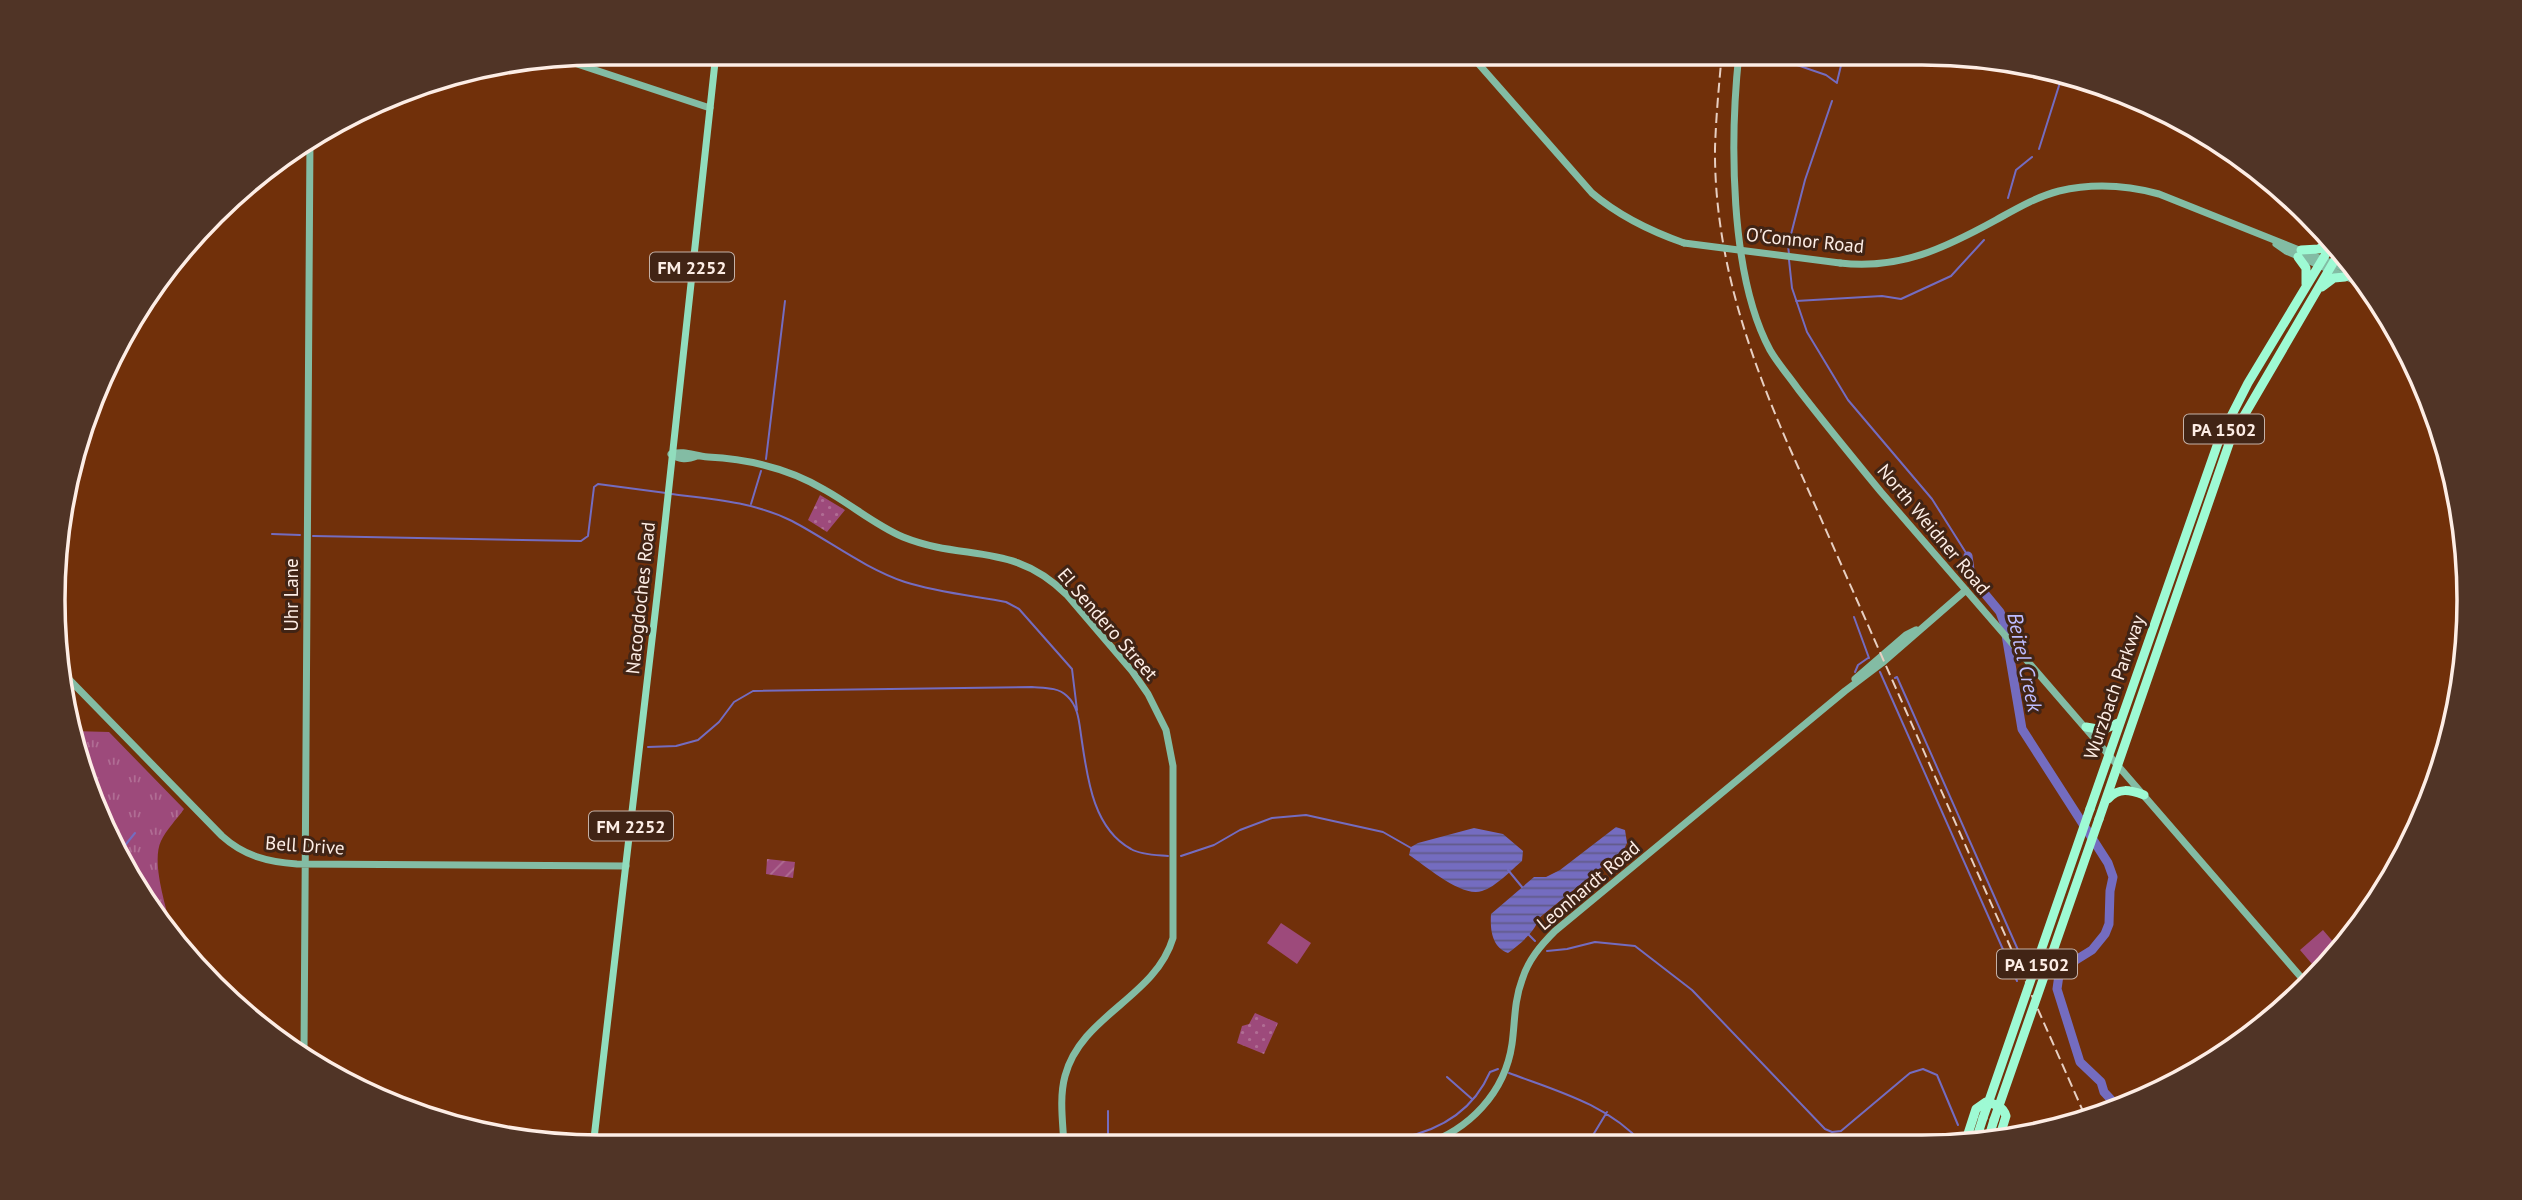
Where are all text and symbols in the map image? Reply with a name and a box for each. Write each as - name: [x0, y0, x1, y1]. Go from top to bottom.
- street label: O'Connor Road: [1745, 222, 1865, 258]
- road number: FM 2252: [650, 253, 734, 282]
- road number: PA 1502: [2184, 414, 2264, 444]
- street label: North Weidner Road: [1872, 459, 1996, 599]
- street label: Nacogdoches Road: [620, 521, 660, 675]
- street label: Uhr Lane: [279, 558, 303, 632]
- street label: El Sendero Street: [1053, 563, 1164, 686]
- water label: Beitel Creek: [2001, 610, 2049, 716]
- street label: Wurzbach Parkway: [2078, 612, 2150, 762]
- road number: FM 2252: [589, 812, 673, 840]
- street label: Bell Drive: [265, 830, 345, 860]
- street label: Leonhardt Road: [1532, 835, 1644, 935]
- road number: PA 1502: [1997, 950, 2077, 979]

